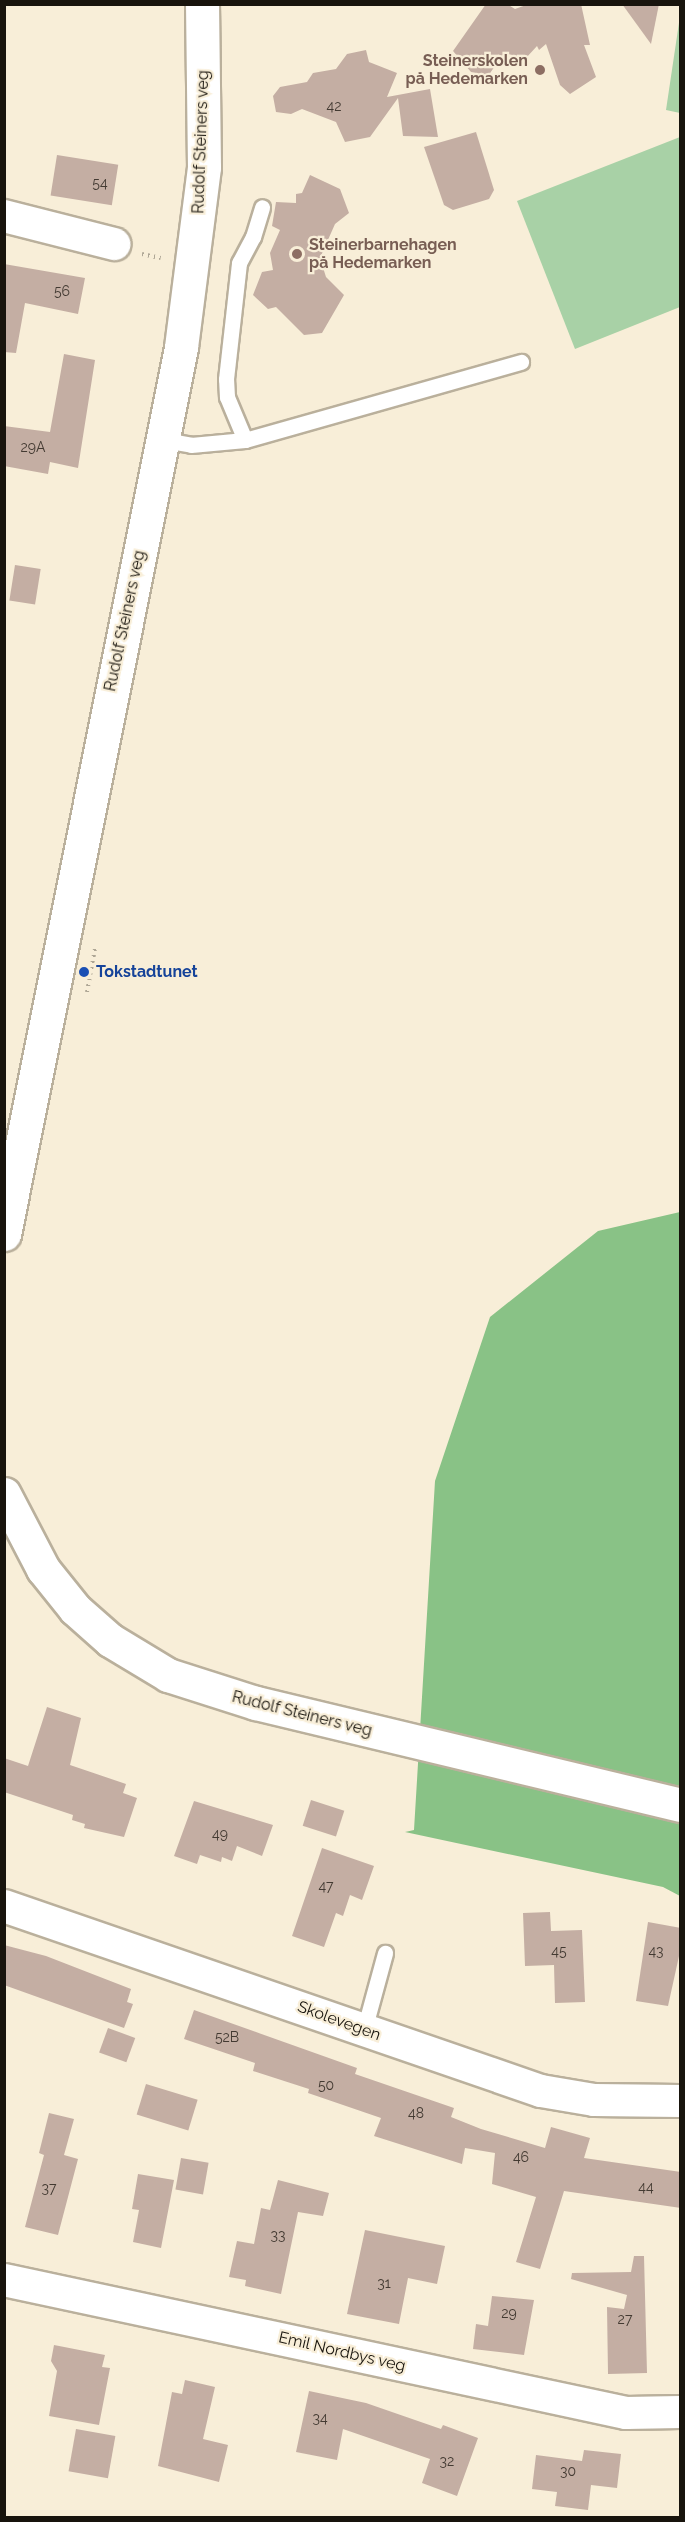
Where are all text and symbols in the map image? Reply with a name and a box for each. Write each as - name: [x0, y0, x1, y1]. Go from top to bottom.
- place label: Steinerskolen på Hedemarken: [406, 51, 528, 89]
- marker: Steinerskolen på Hedemarken: [533, 63, 547, 77]
- street label: Rudolf Steiners veg: [189, 70, 213, 214]
- house number: 42: [327, 98, 341, 114]
- house number: 54: [92, 175, 108, 191]
- place label: Steinerbarnehagen på Hedemarken: [309, 235, 457, 273]
- marker: Steinerbarnehagen på Hedemarken: [290, 247, 304, 261]
- house number: 56: [54, 283, 70, 299]
- house number: 29A: [21, 439, 45, 455]
- street label: Rudolf Steiners veg: [101, 548, 149, 694]
- place label: Tokstadtunet: [96, 962, 198, 982]
- marker: Tokstadtunet: [77, 965, 91, 979]
- street label: Rudolf Steiners veg: [230, 1687, 374, 1741]
- house number: 49: [212, 1826, 228, 1842]
- house number: 47: [318, 1878, 334, 1894]
- house number: 45: [551, 1943, 567, 1959]
- house number: 43: [648, 1943, 664, 1959]
- street label: Skolevegen: [295, 1997, 383, 2045]
- house number: 52B: [215, 2029, 239, 2045]
- house number: 50: [318, 2077, 334, 2093]
- house number: 48: [408, 2105, 424, 2121]
- house number: 46: [513, 2149, 529, 2165]
- house number: 44: [638, 2179, 654, 2195]
- house number: 37: [42, 2180, 56, 2196]
- house number: 33: [271, 2227, 285, 2243]
- house number: 31: [377, 2275, 391, 2291]
- house number: 29: [501, 2305, 517, 2321]
- house number: 27: [618, 2311, 632, 2327]
- street label: Emil Nordbys veg: [276, 2328, 408, 2376]
- house number: 34: [312, 2410, 328, 2426]
- house number: 32: [440, 2453, 454, 2469]
- house number: 30: [560, 2463, 576, 2479]

